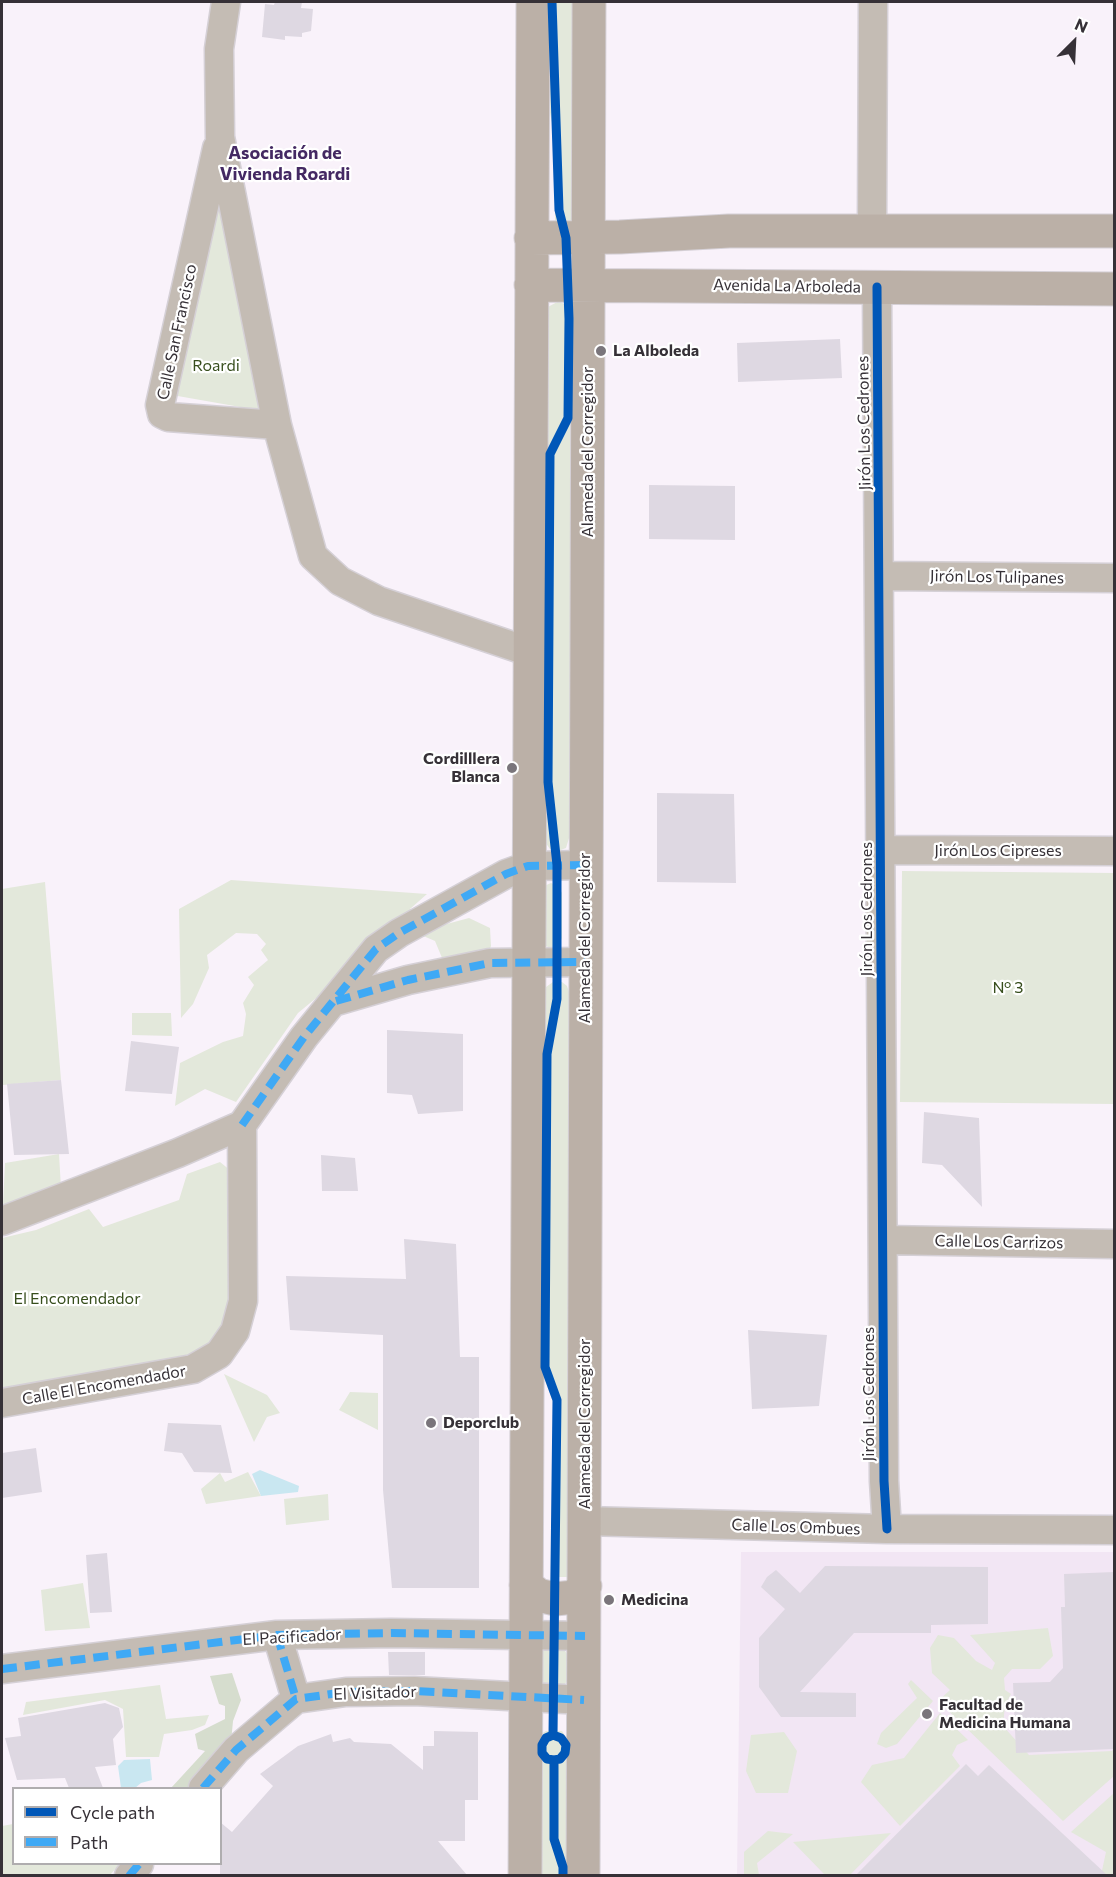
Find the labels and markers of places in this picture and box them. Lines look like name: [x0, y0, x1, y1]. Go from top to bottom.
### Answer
place label: La Alboleda: [613, 341, 699, 361]
marker: La Alboleda: [594, 344, 608, 358]
place label: Cordilllera Blanca: [423, 749, 500, 787]
marker: Cordilllera Blanca: [505, 761, 519, 775]
place label: Deporclub: [443, 1413, 519, 1433]
marker: Deporclub: [424, 1416, 438, 1430]
place label: Medicina: [621, 1590, 688, 1610]
marker: Medicina: [602, 1593, 616, 1607]
place label: Facultad de Medicina Humana: [939, 1695, 1071, 1733]
marker: Facultad de Medicina Humana: [920, 1707, 934, 1721]

